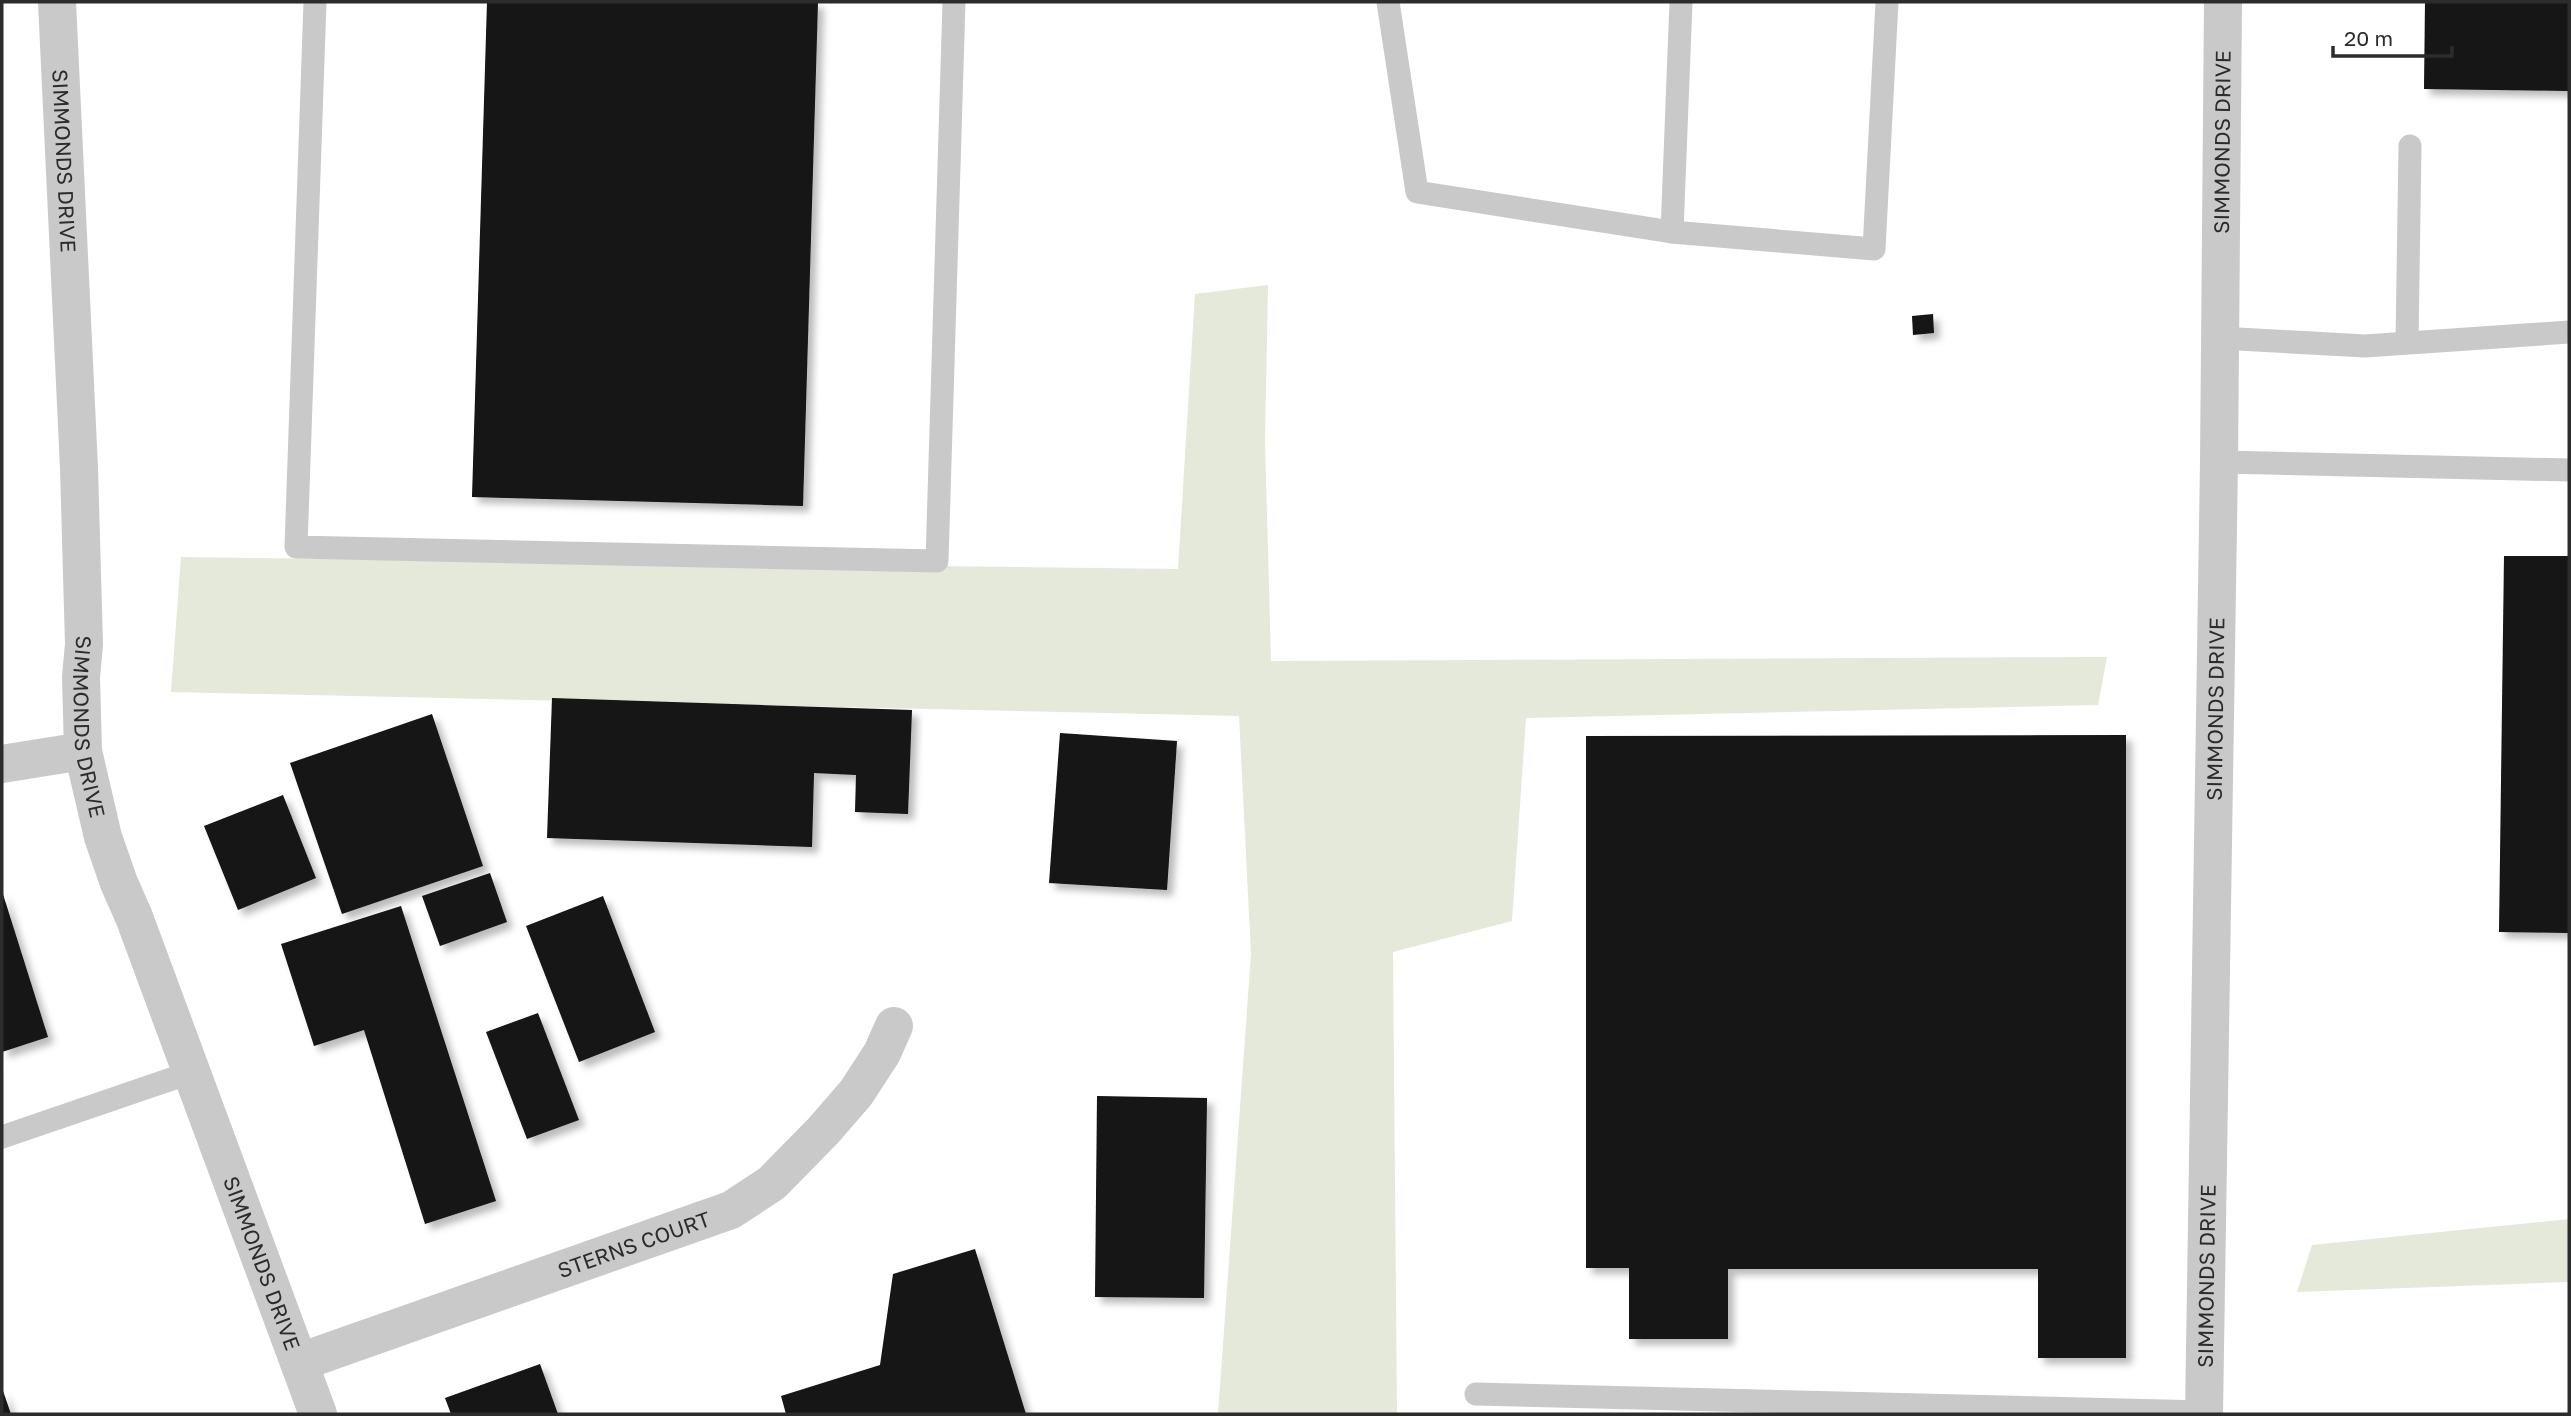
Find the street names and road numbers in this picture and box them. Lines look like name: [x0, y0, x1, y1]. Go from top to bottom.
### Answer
street label: SIMMONDS DRIVE: [2208, 50, 2236, 234]
street label: SIMMONDS DRIVE: [47, 69, 82, 253]
street label: SIMMONDS DRIVE: [2201, 617, 2230, 801]
street label: SIMMONDS DRIVE: [68, 635, 111, 820]
street label: SIMMONDS DRIVE: [218, 1173, 306, 1354]
street label: SIMMONDS DRIVE: [2192, 1184, 2221, 1368]
street label: STERNS COURT: [554, 1205, 714, 1283]

